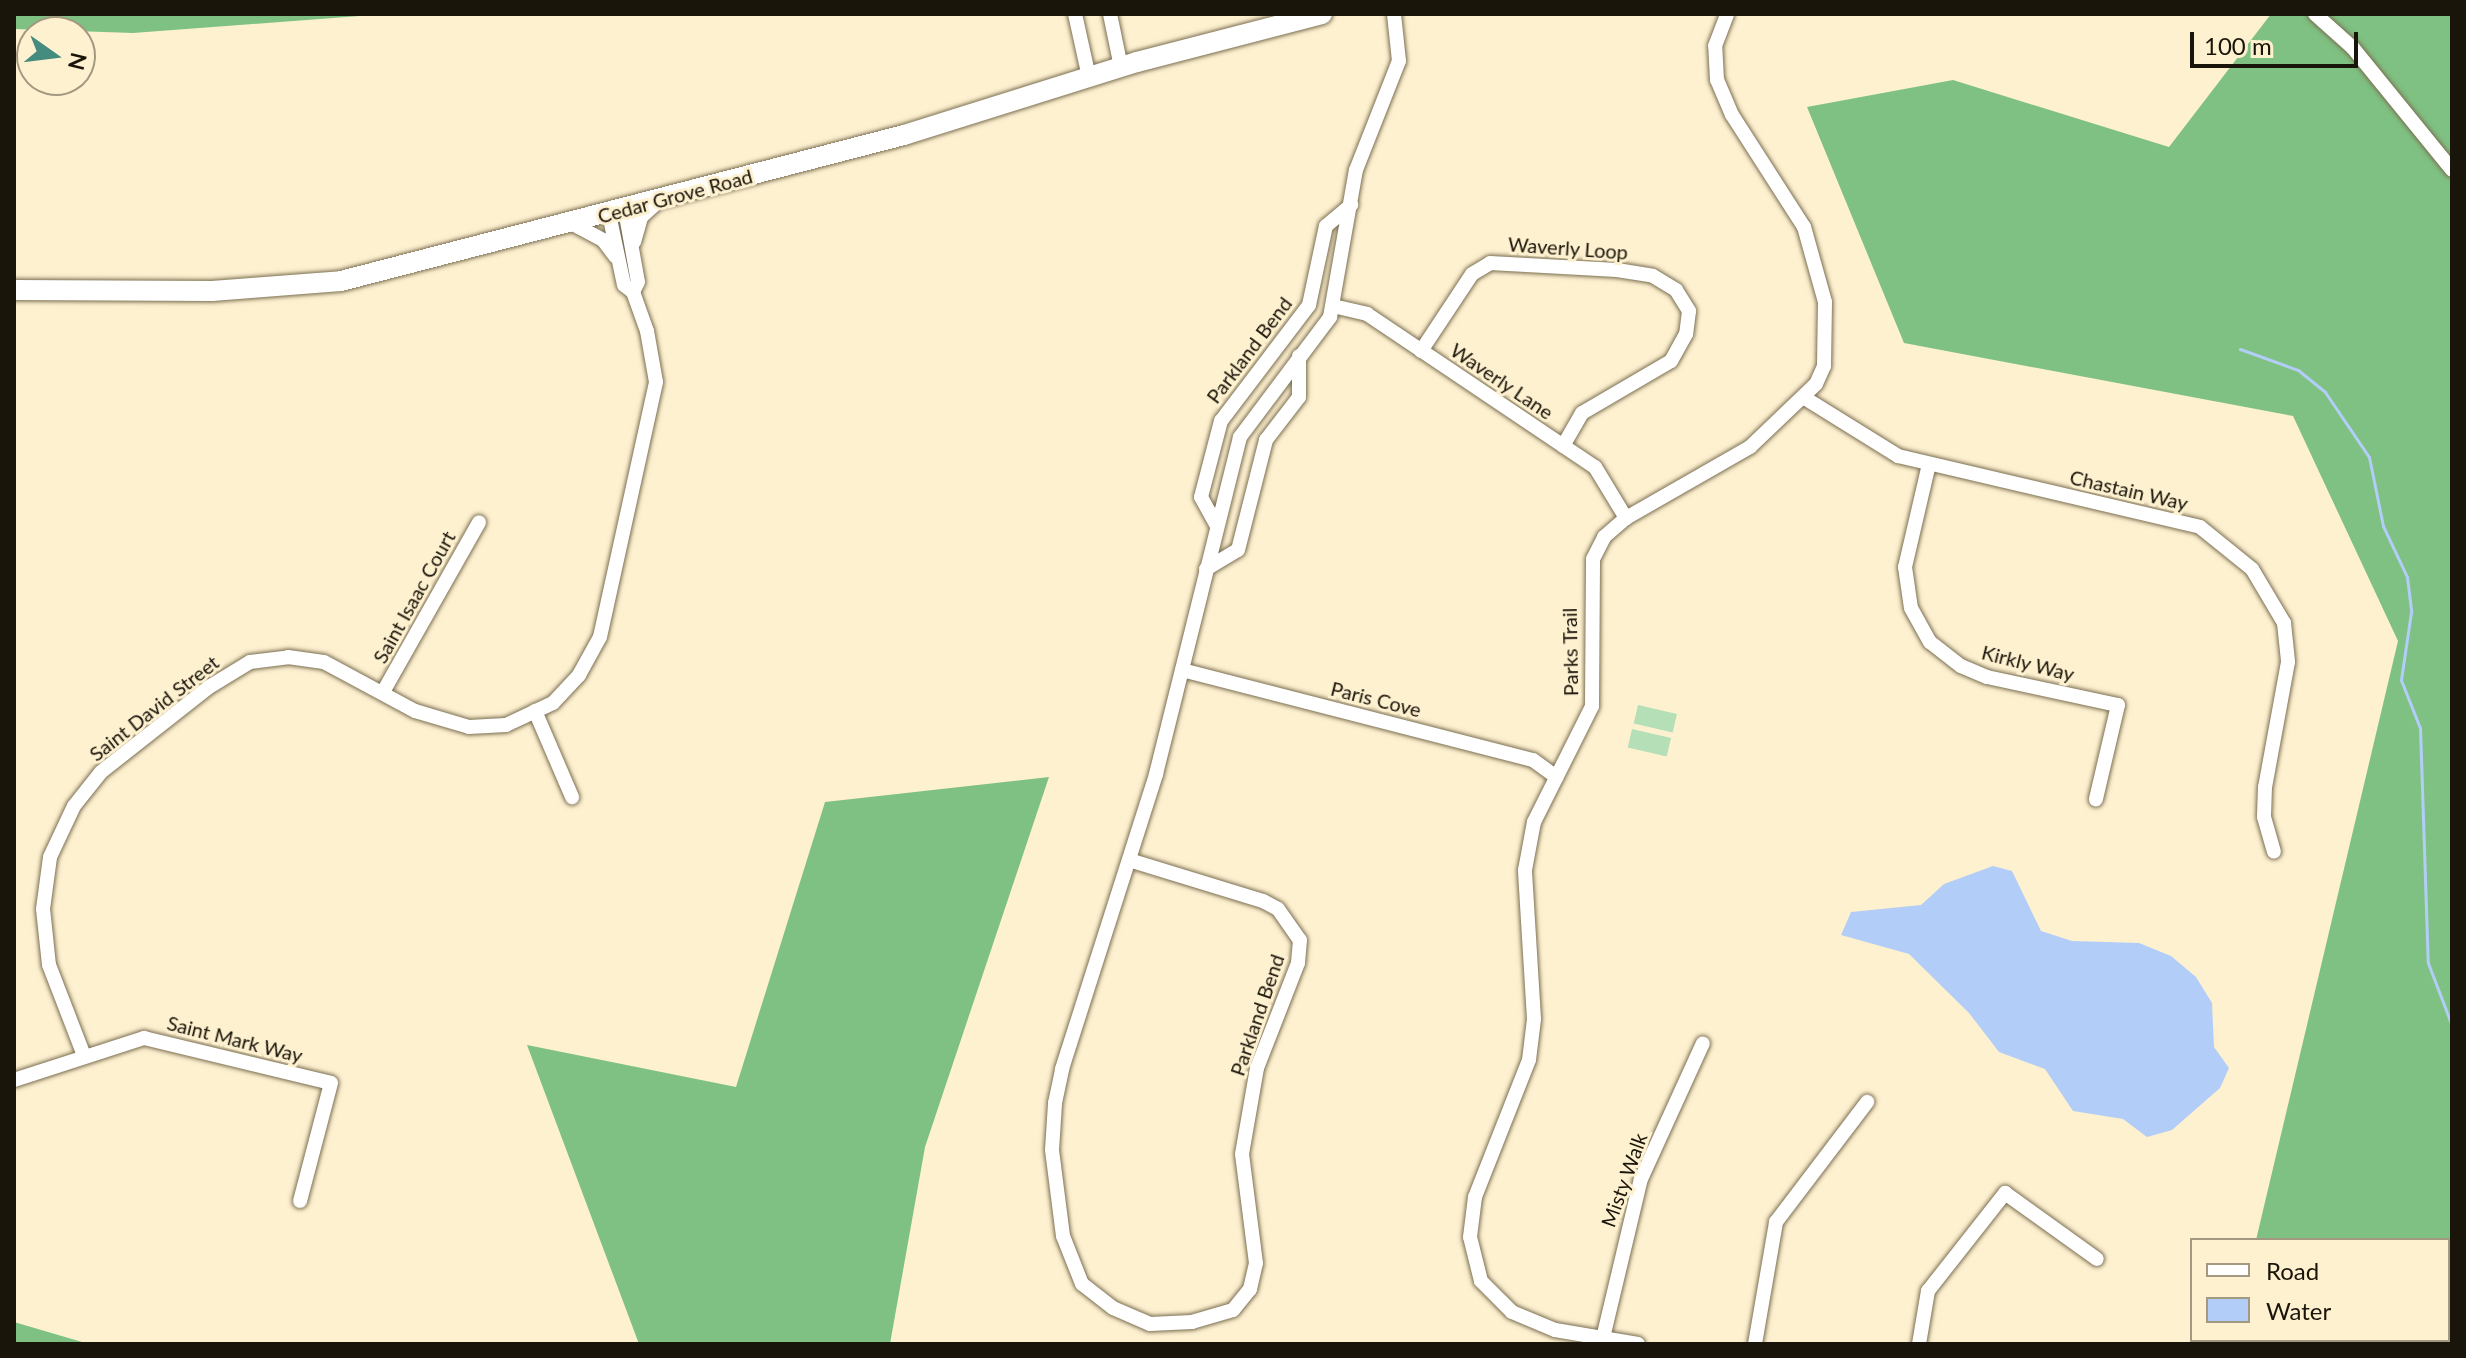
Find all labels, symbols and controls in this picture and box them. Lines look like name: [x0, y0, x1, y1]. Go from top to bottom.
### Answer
north arrow: [16, 16, 96, 96]
scale bar: [2194, 16, 2362, 66]
text: 100 m: [2204, 31, 2272, 60]
text: N: [63, 50, 93, 73]
street label: Cedar Grove Road: [595, 164, 755, 228]
street label: Waverly Loop: [1507, 232, 1629, 264]
street label: Parkland Bend: [1201, 292, 1297, 408]
street label: Waverly Lane: [1446, 338, 1558, 424]
street label: Chastain Way: [2067, 465, 2191, 515]
street label: Saint Isaac Court: [368, 527, 460, 667]
street label: Parks Trail: [1557, 607, 1583, 697]
street label: Kirkly Way: [1979, 640, 2077, 686]
street label: Saint David Street: [85, 650, 223, 766]
street label: Paris Cove: [1328, 676, 1424, 722]
street label: Parkland Bend: [1225, 951, 1289, 1079]
street label: Saint Mark Way: [165, 1011, 305, 1067]
street label: Misty Walk: [1596, 1129, 1652, 1231]
legend: [2190, 1238, 2450, 1342]
text: Road: [2266, 1256, 2319, 1285]
text: Water: [2266, 1296, 2331, 1325]

